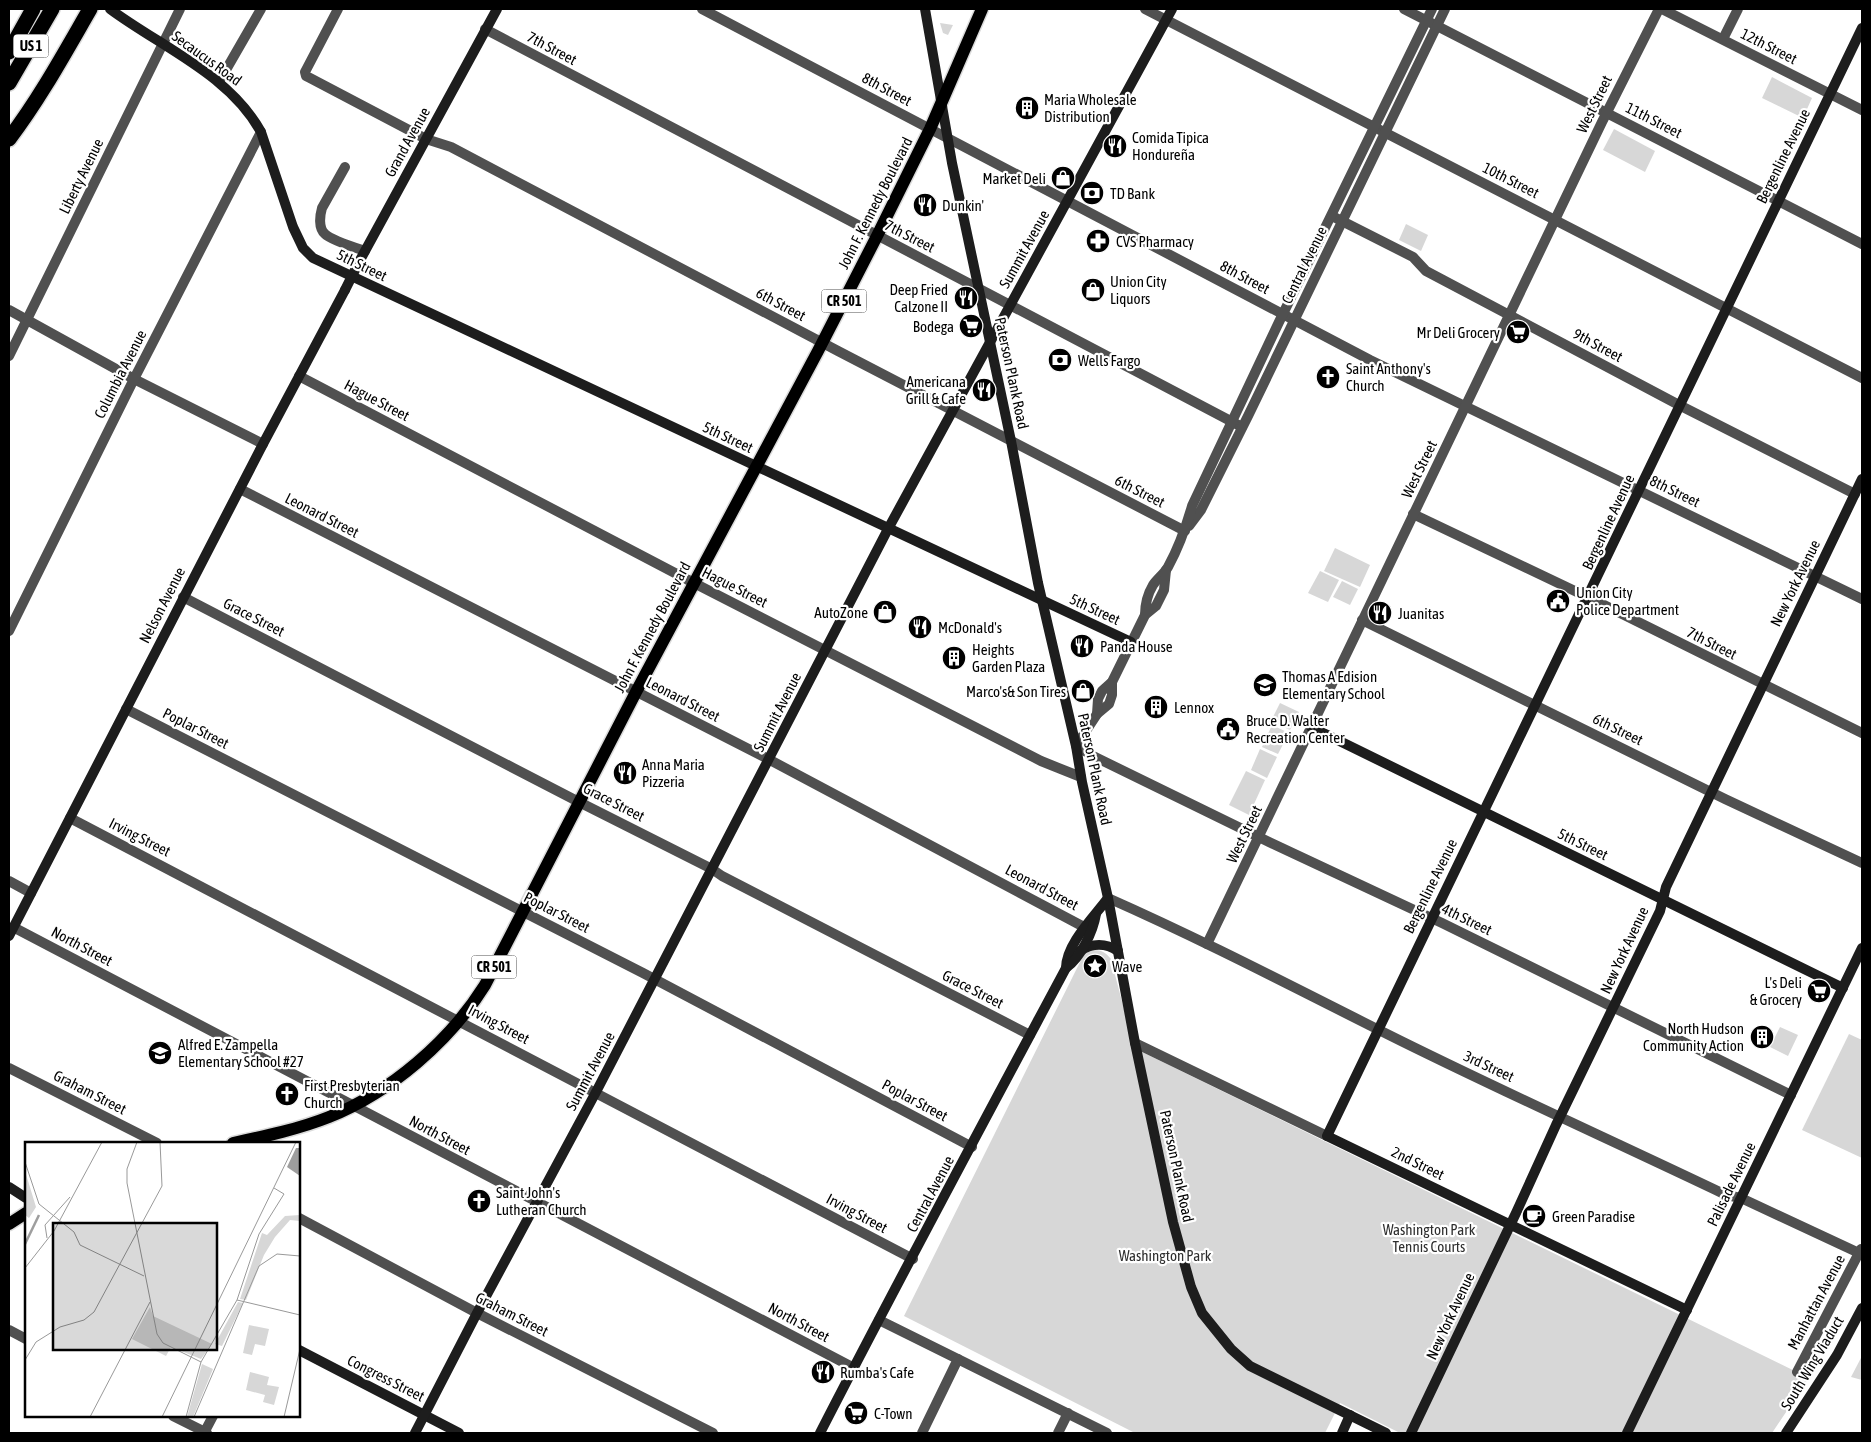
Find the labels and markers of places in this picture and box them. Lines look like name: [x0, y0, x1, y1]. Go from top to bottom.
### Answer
place label: Maria Wholesale Distribution: [1044, 91, 1137, 125]
building icon: Maria Wholesale Distribution: [1014, 95, 1040, 121]
place label: Comida Tipica Hondureña: [1132, 129, 1209, 163]
restaurant icon: Comida Tipica Hondureña: [1102, 133, 1128, 159]
shop icon: Market Deli: [1050, 165, 1076, 191]
place label: Market Deli: [982, 170, 1046, 187]
bank icon: TD Bank: [1079, 180, 1105, 206]
place label: TD Bank: [1110, 185, 1155, 202]
restaurant icon: Dunkin': [912, 192, 938, 218]
place label: Dunkin': [942, 197, 984, 214]
pharmacy icon: CVS Pharmacy: [1085, 228, 1111, 254]
place label: CVS Pharmacy: [1116, 233, 1194, 250]
place label: Union City Liquors: [1110, 273, 1167, 307]
shop icon: Union City Liquors: [1080, 277, 1106, 303]
place label: Deep Fried Calzone II: [889, 281, 948, 315]
restaurant icon: Deep Fried Calzone II: [953, 285, 979, 311]
supermarket icon: Bodega: [958, 313, 984, 339]
place label: Bodega: [913, 318, 954, 335]
supermarket icon: Mr Deli Grocery: [1505, 319, 1531, 345]
place label: Mr Deli Grocery: [1416, 324, 1500, 341]
bank icon: Wells Fargo: [1047, 347, 1073, 373]
place label: Wells Fargo: [1078, 352, 1140, 369]
place label: Saint Anthony's Church: [1346, 360, 1431, 394]
church icon: Saint Anthony's Church: [1315, 364, 1341, 390]
place label: Americana Grill & Cafe: [906, 373, 966, 407]
restaurant icon: Americana Grill & Cafe: [971, 377, 997, 403]
place label: Union City Police Department: [1576, 584, 1679, 618]
public building icon: Union City Police Department: [1545, 588, 1571, 614]
shop icon: AutoZone: [872, 599, 898, 625]
restaurant icon: Juanitas: [1367, 600, 1393, 626]
place label: AutoZone: [814, 604, 868, 621]
place label: Juanitas: [1398, 605, 1444, 622]
restaurant icon: McDonald's: [907, 614, 933, 640]
place label: McDonald's: [938, 619, 1002, 636]
restaurant icon: Panda House: [1069, 633, 1095, 659]
place label: Panda House: [1100, 638, 1173, 655]
place label: Heights Garden Plaza: [972, 641, 1045, 675]
building icon: Heights Garden Plaza: [941, 645, 967, 671]
place label: Thomas A Edision Elementary School: [1282, 668, 1385, 702]
school or university icon: Thomas A Edision Elementary School: [1252, 672, 1278, 698]
shop icon: Marco's& Son Tires: [1070, 678, 1096, 704]
place label: Marco's& Son Tires: [966, 683, 1066, 700]
building icon: Lennox: [1143, 694, 1169, 720]
place label: Lennox: [1174, 699, 1214, 716]
place label: Bruce D. Walter Recreation Center: [1246, 712, 1345, 746]
public building icon: Bruce D. Walter Recreation Center: [1215, 716, 1241, 742]
place label: Anna Maria Pizzeria: [642, 756, 705, 790]
restaurant icon: Anna Maria Pizzeria: [612, 760, 638, 786]
place icon: Wave: [1082, 953, 1108, 979]
place label: Wave: [1112, 958, 1142, 975]
place label: L's Deli & Grocery: [1750, 974, 1802, 1008]
supermarket icon: L's Deli & Grocery: [1806, 978, 1832, 1004]
place label: North Hudson Community Action: [1643, 1020, 1744, 1054]
building icon: North Hudson Community Action: [1749, 1024, 1775, 1050]
place label: Alfred E. Zampella Elementary School #27: [178, 1036, 304, 1070]
school or university icon: Alfred E. Zampella Elementary School #27: [147, 1040, 173, 1066]
place label: First Presbyterian Church: [304, 1077, 400, 1111]
church icon: First Presbyterian Church: [274, 1081, 300, 1107]
place label: Saint John's Lutheran Church: [496, 1184, 586, 1218]
church icon: Saint John's Lutheran Church: [466, 1188, 492, 1214]
cafe icon: Green Paradise: [1521, 1203, 1547, 1229]
place label: Green Paradise: [1552, 1208, 1635, 1225]
restaurant icon: Rumba's Cafe: [810, 1359, 836, 1385]
place label: Rumba's Cafe: [840, 1364, 914, 1381]
supermarket icon: C-Town: [843, 1400, 869, 1426]
place label: C-Town: [874, 1405, 913, 1422]

